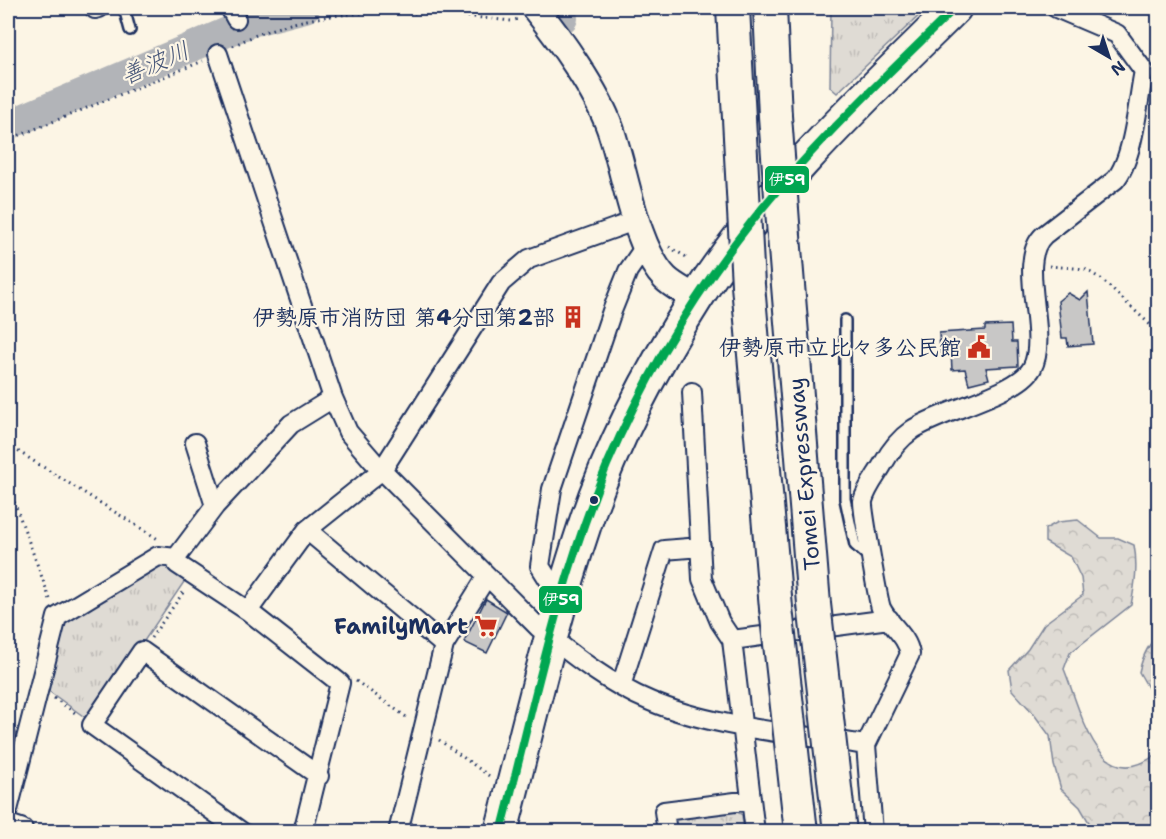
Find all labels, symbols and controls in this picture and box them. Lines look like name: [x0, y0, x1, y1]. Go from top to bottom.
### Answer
north arrow: [1079, 27, 1139, 87]
water label: 善波川: [116, 34, 194, 92]
text: N: [1107, 56, 1130, 80]
line badge: 伊59: [764, 165, 810, 194]
text: 伊59: [769, 169, 805, 190]
place label: 伊勢原市消防団 第4分団第2部: [253, 303, 555, 332]
building icon: 伊勢原市消防団 第4分団第2部: [560, 304, 586, 330]
place label: 伊勢原市立比々多公民館: [719, 333, 961, 362]
public building icon: 伊勢原市立比々多公民館: [966, 334, 992, 360]
street label: Tomei Expressway: [781, 376, 827, 572]
unlabelled marker: [588, 494, 600, 506]
line badge: 伊59: [538, 585, 583, 614]
text: 伊59: [543, 589, 579, 610]
place label: FamilyMart: [334, 612, 468, 641]
supermarket icon: FamilyMart: [473, 613, 499, 639]

